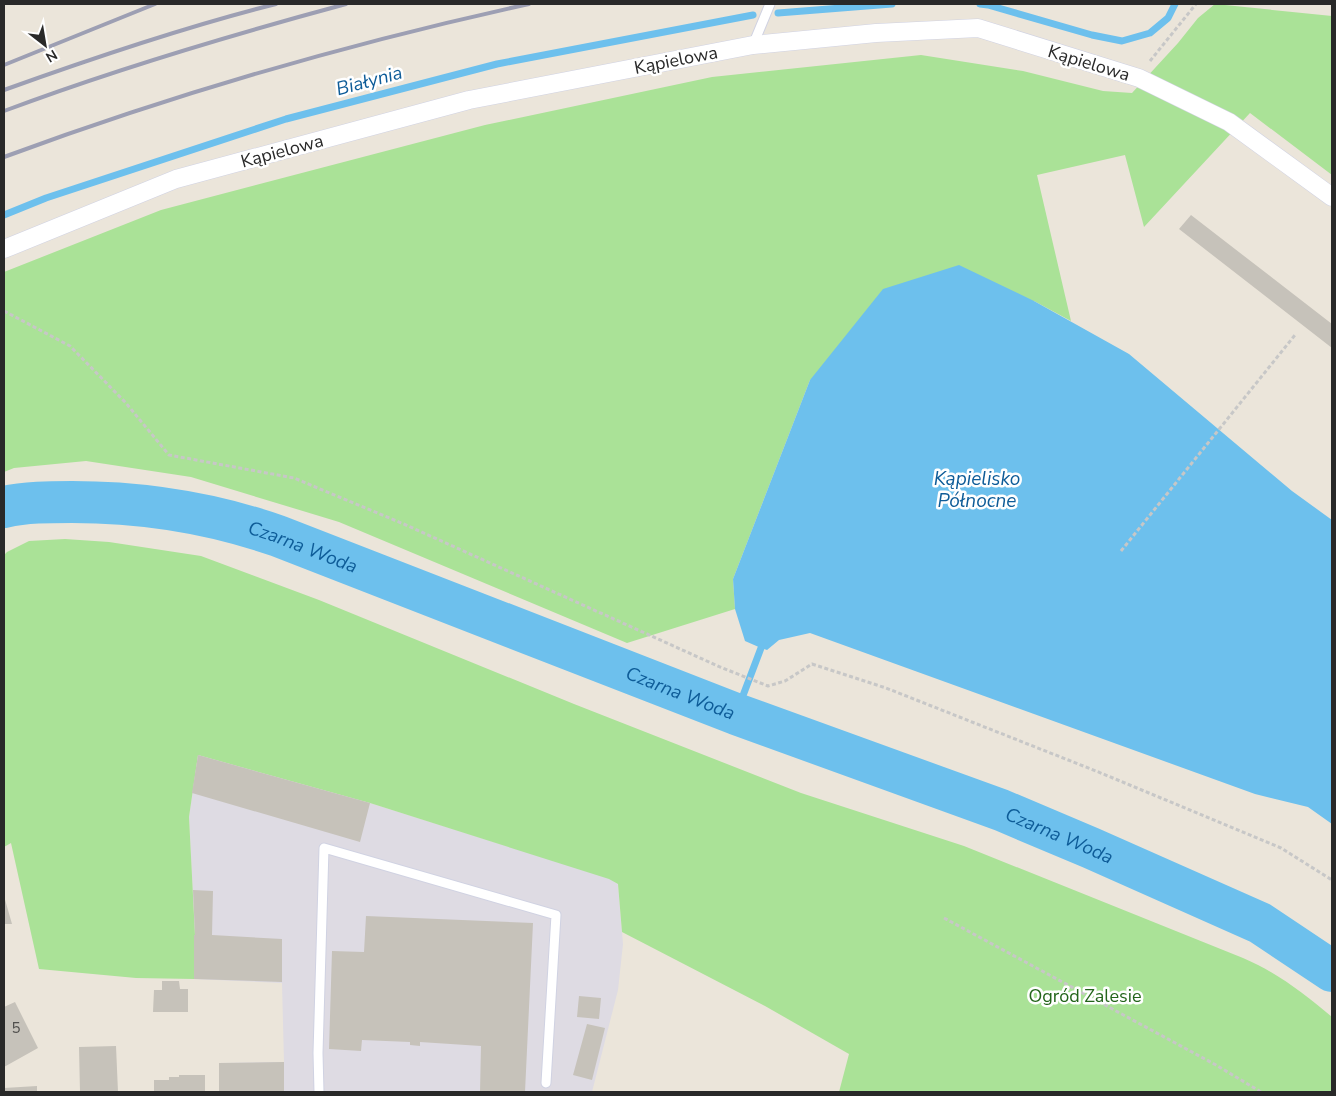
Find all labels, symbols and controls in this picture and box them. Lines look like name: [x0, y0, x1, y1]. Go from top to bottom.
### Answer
north arrow: [20, 20, 70, 70]
street label: Kąpielowa: [1045, 39, 1133, 87]
street label: Kąpielowa: [632, 40, 720, 80]
text: N: [42, 45, 61, 67]
water label: Białynia: [333, 60, 405, 102]
street label: Kąpielowa: [238, 128, 326, 174]
water label: Kąpielisko Północne: [934, 466, 1020, 514]
water label: Czarna Woda: [245, 515, 361, 580]
water label: Czarna Woda: [622, 660, 739, 726]
water label: Czarna Woda: [1001, 801, 1118, 870]
park label: Ogród Zalesie: [1029, 984, 1142, 1008]
house number: 5: [11, 1018, 21, 1038]

